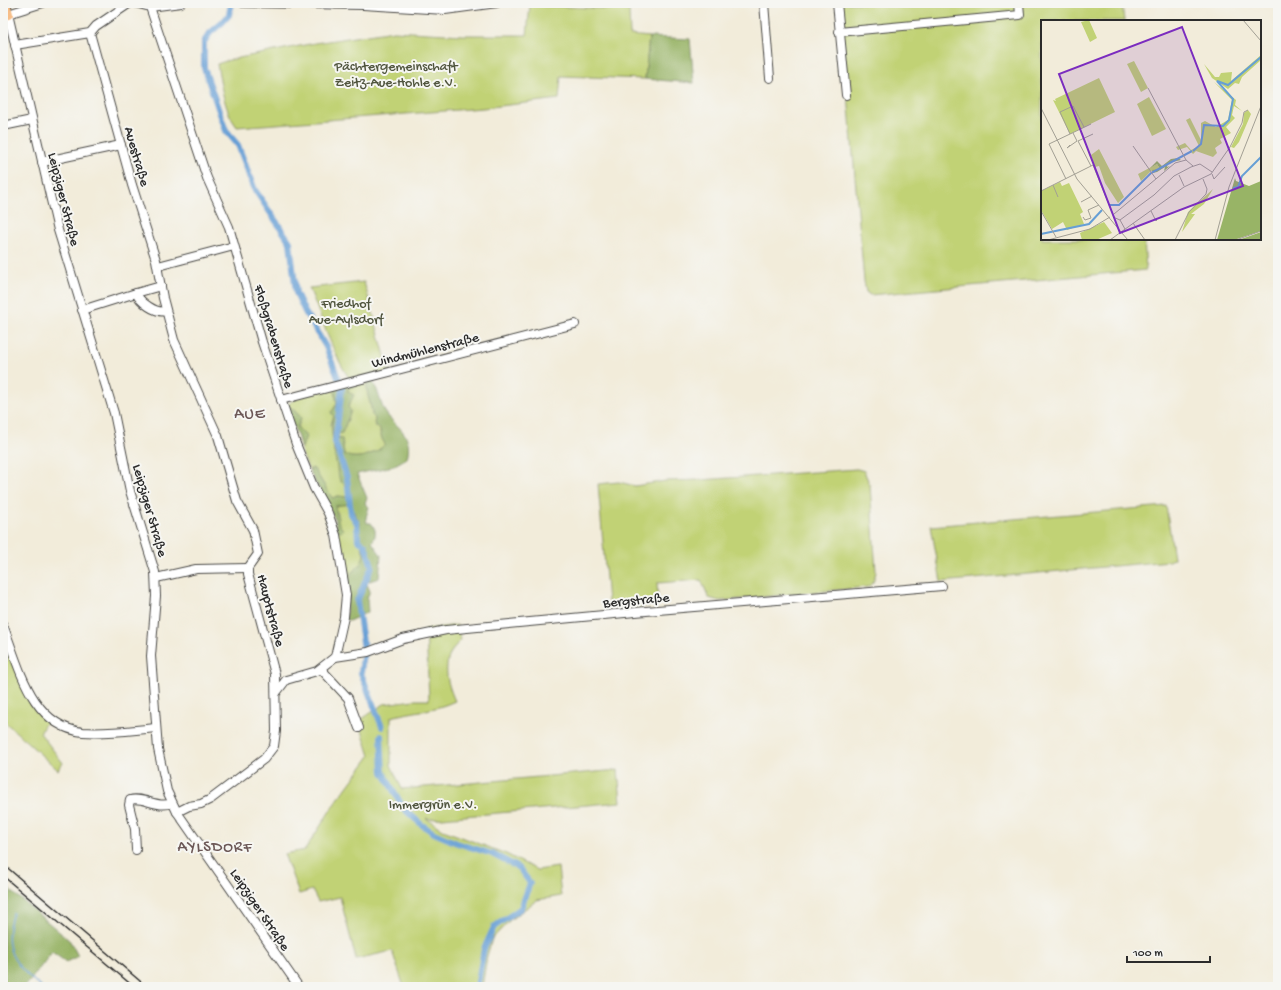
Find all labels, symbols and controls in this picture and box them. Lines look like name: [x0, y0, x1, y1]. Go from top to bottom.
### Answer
inset map: [1041, 20, 1261, 240]
park label: Pächtergemeinschaft Zeitz-Aue-Hohle e.V.: [334, 59, 459, 92]
street label: Auestraße: [119, 125, 152, 189]
street label: Leipziger Straße: [43, 151, 83, 249]
street label: Floßgrabenstraße: [248, 282, 297, 391]
park label: Friedhof Aue-Aylsdorf: [309, 296, 385, 329]
street label: Windmühlenstraße: [370, 330, 482, 373]
district label: AUE: [234, 406, 266, 425]
street label: Leipziger Straße: [127, 462, 170, 560]
street label: Hauptstraße: [252, 573, 288, 649]
street label: Bergstraße: [601, 590, 671, 613]
park label: Immergrün e.V.: [389, 797, 477, 814]
district label: AYLSDORF: [178, 839, 252, 858]
street label: Leipziger Straße: [225, 866, 293, 955]
scale bar: [1127, 938, 1210, 964]
text: 100 m: [1132, 947, 1163, 961]

